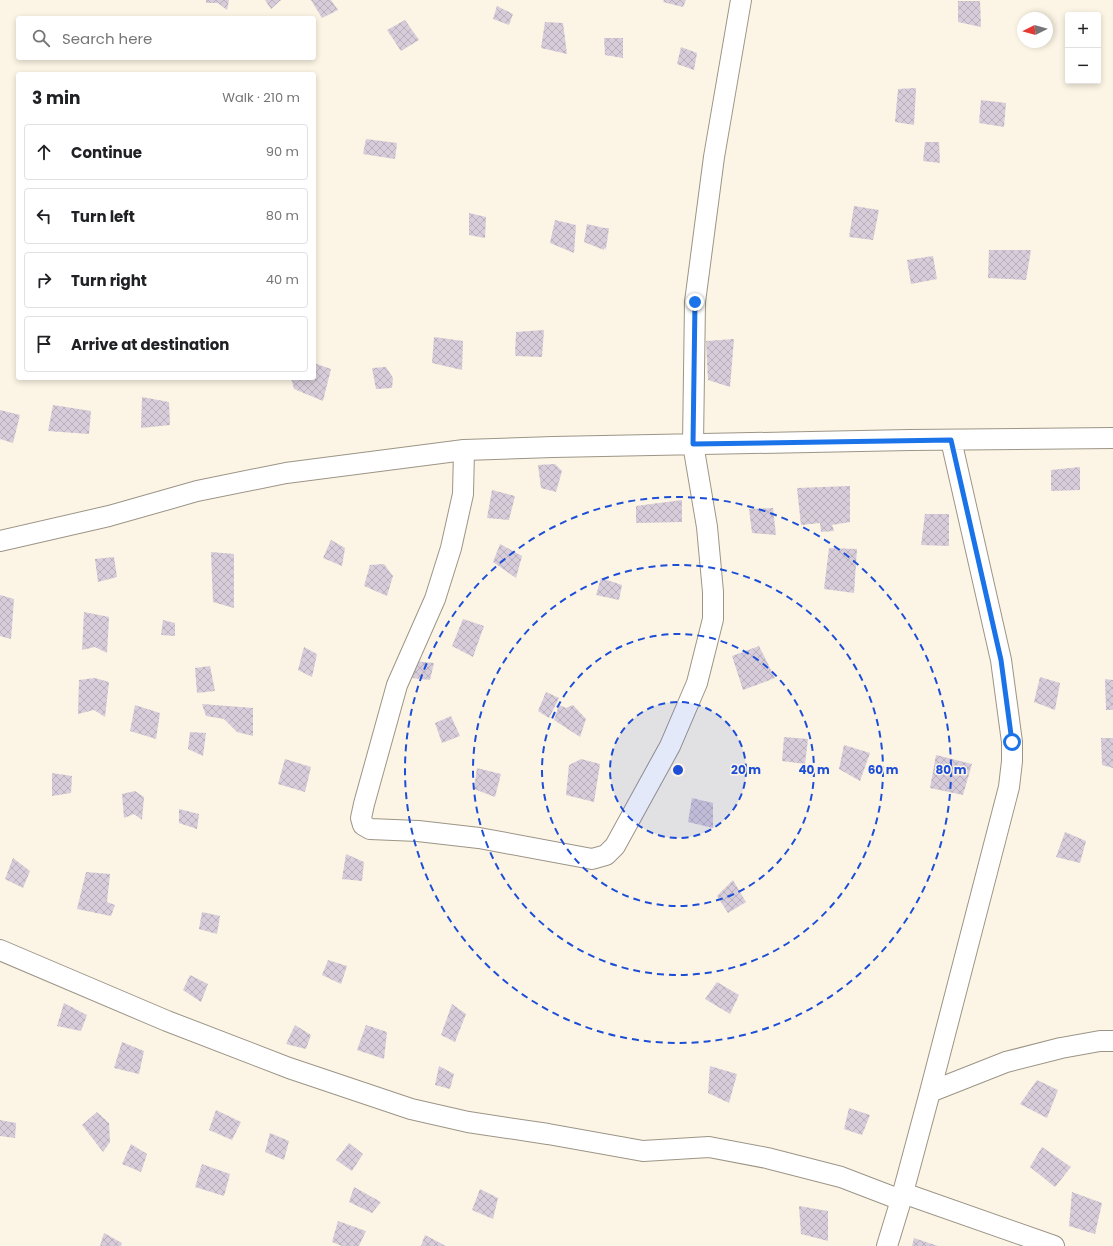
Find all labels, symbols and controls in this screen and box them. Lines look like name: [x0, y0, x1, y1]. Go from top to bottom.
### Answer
north arrow: [1017, 12, 1053, 48]
map controls: [1065, 12, 1101, 84]
button: +: [1065, 12, 1101, 48]
search box: [16, 16, 316, 60]
icon: search: [30, 27, 52, 49]
text: Search here: [62, 28, 152, 49]
button: −: [1065, 48, 1101, 84]
text: 3 min: [32, 86, 80, 110]
text: Walk · 210 m: [222, 88, 300, 107]
icon: ahead: [33, 141, 55, 163]
text: Continue: [71, 142, 142, 163]
text: 90 m: [266, 142, 299, 161]
icon: left: [33, 205, 55, 227]
text: Turn left: [71, 206, 135, 227]
text: 80 m: [266, 206, 299, 225]
icon: right: [33, 269, 55, 291]
text: Turn right: [71, 270, 147, 291]
text: 40 m: [266, 270, 299, 289]
route end: [686, 293, 704, 311]
icon: arrive: [33, 333, 55, 355]
text: Arrive at destination: [71, 334, 229, 355]
route start: [1003, 733, 1021, 751]
text: 20 m: [731, 761, 761, 778]
text: 40 m: [798, 761, 830, 778]
text: 60 m: [868, 761, 899, 778]
text: 80 m: [936, 761, 967, 778]
centre of rings: [671, 763, 685, 777]

